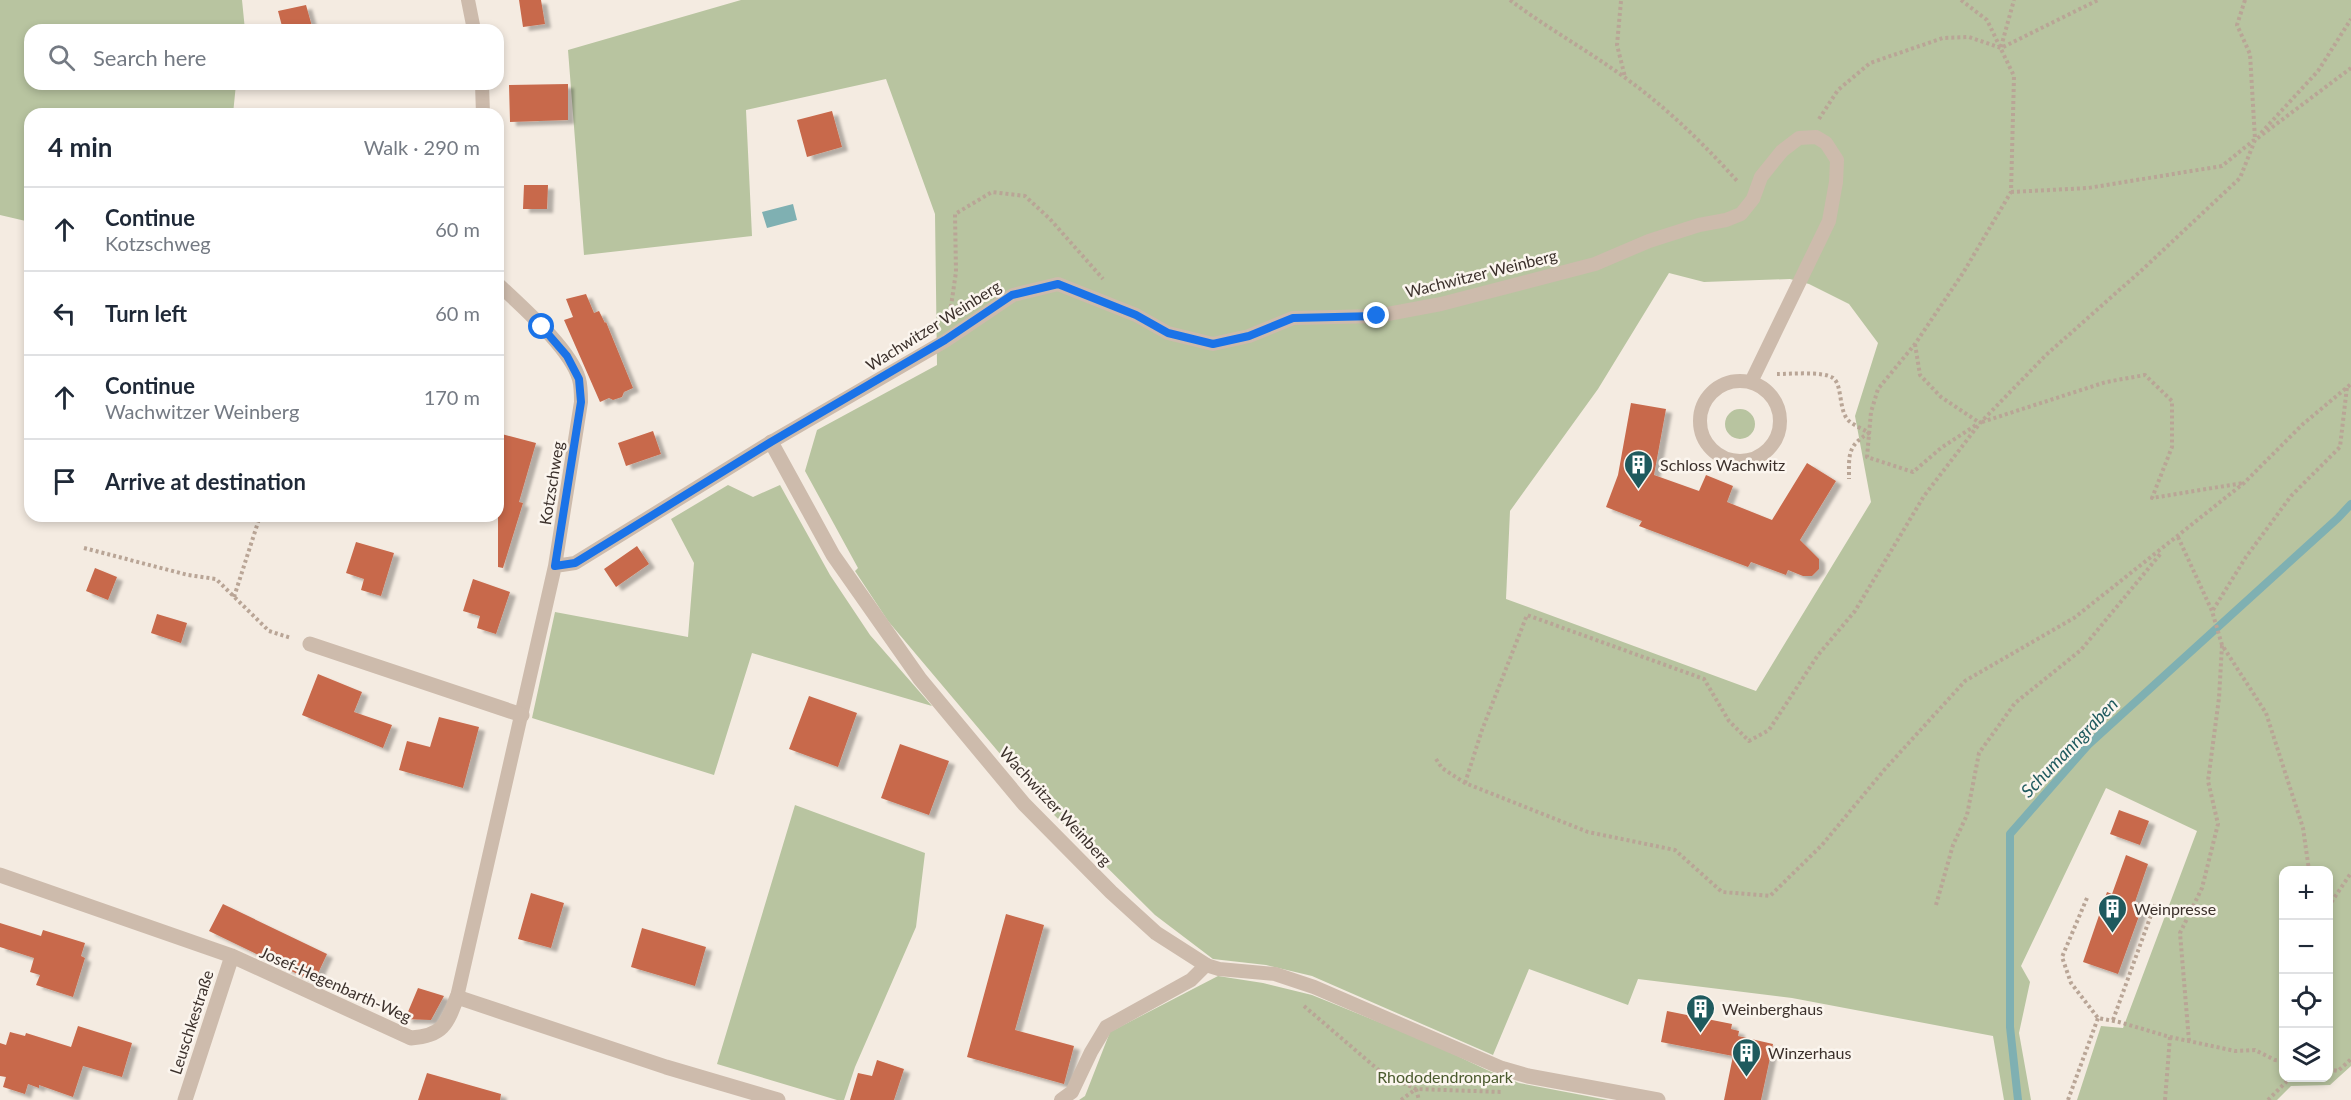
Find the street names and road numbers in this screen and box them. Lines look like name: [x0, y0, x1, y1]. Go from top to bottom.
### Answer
street label: Wachwitzer Weinberg: [1403, 245, 1559, 301]
street label: Wachwitzer Weinberg: [862, 276, 1004, 374]
street label: Kotzschweg: [535, 440, 567, 526]
street label: Wachwitzer Weinberg: [996, 743, 1116, 869]
street label: Josef-Hegenbarth-Weg: [257, 942, 415, 1026]
street label: Leuschkestraße: [165, 967, 217, 1077]

